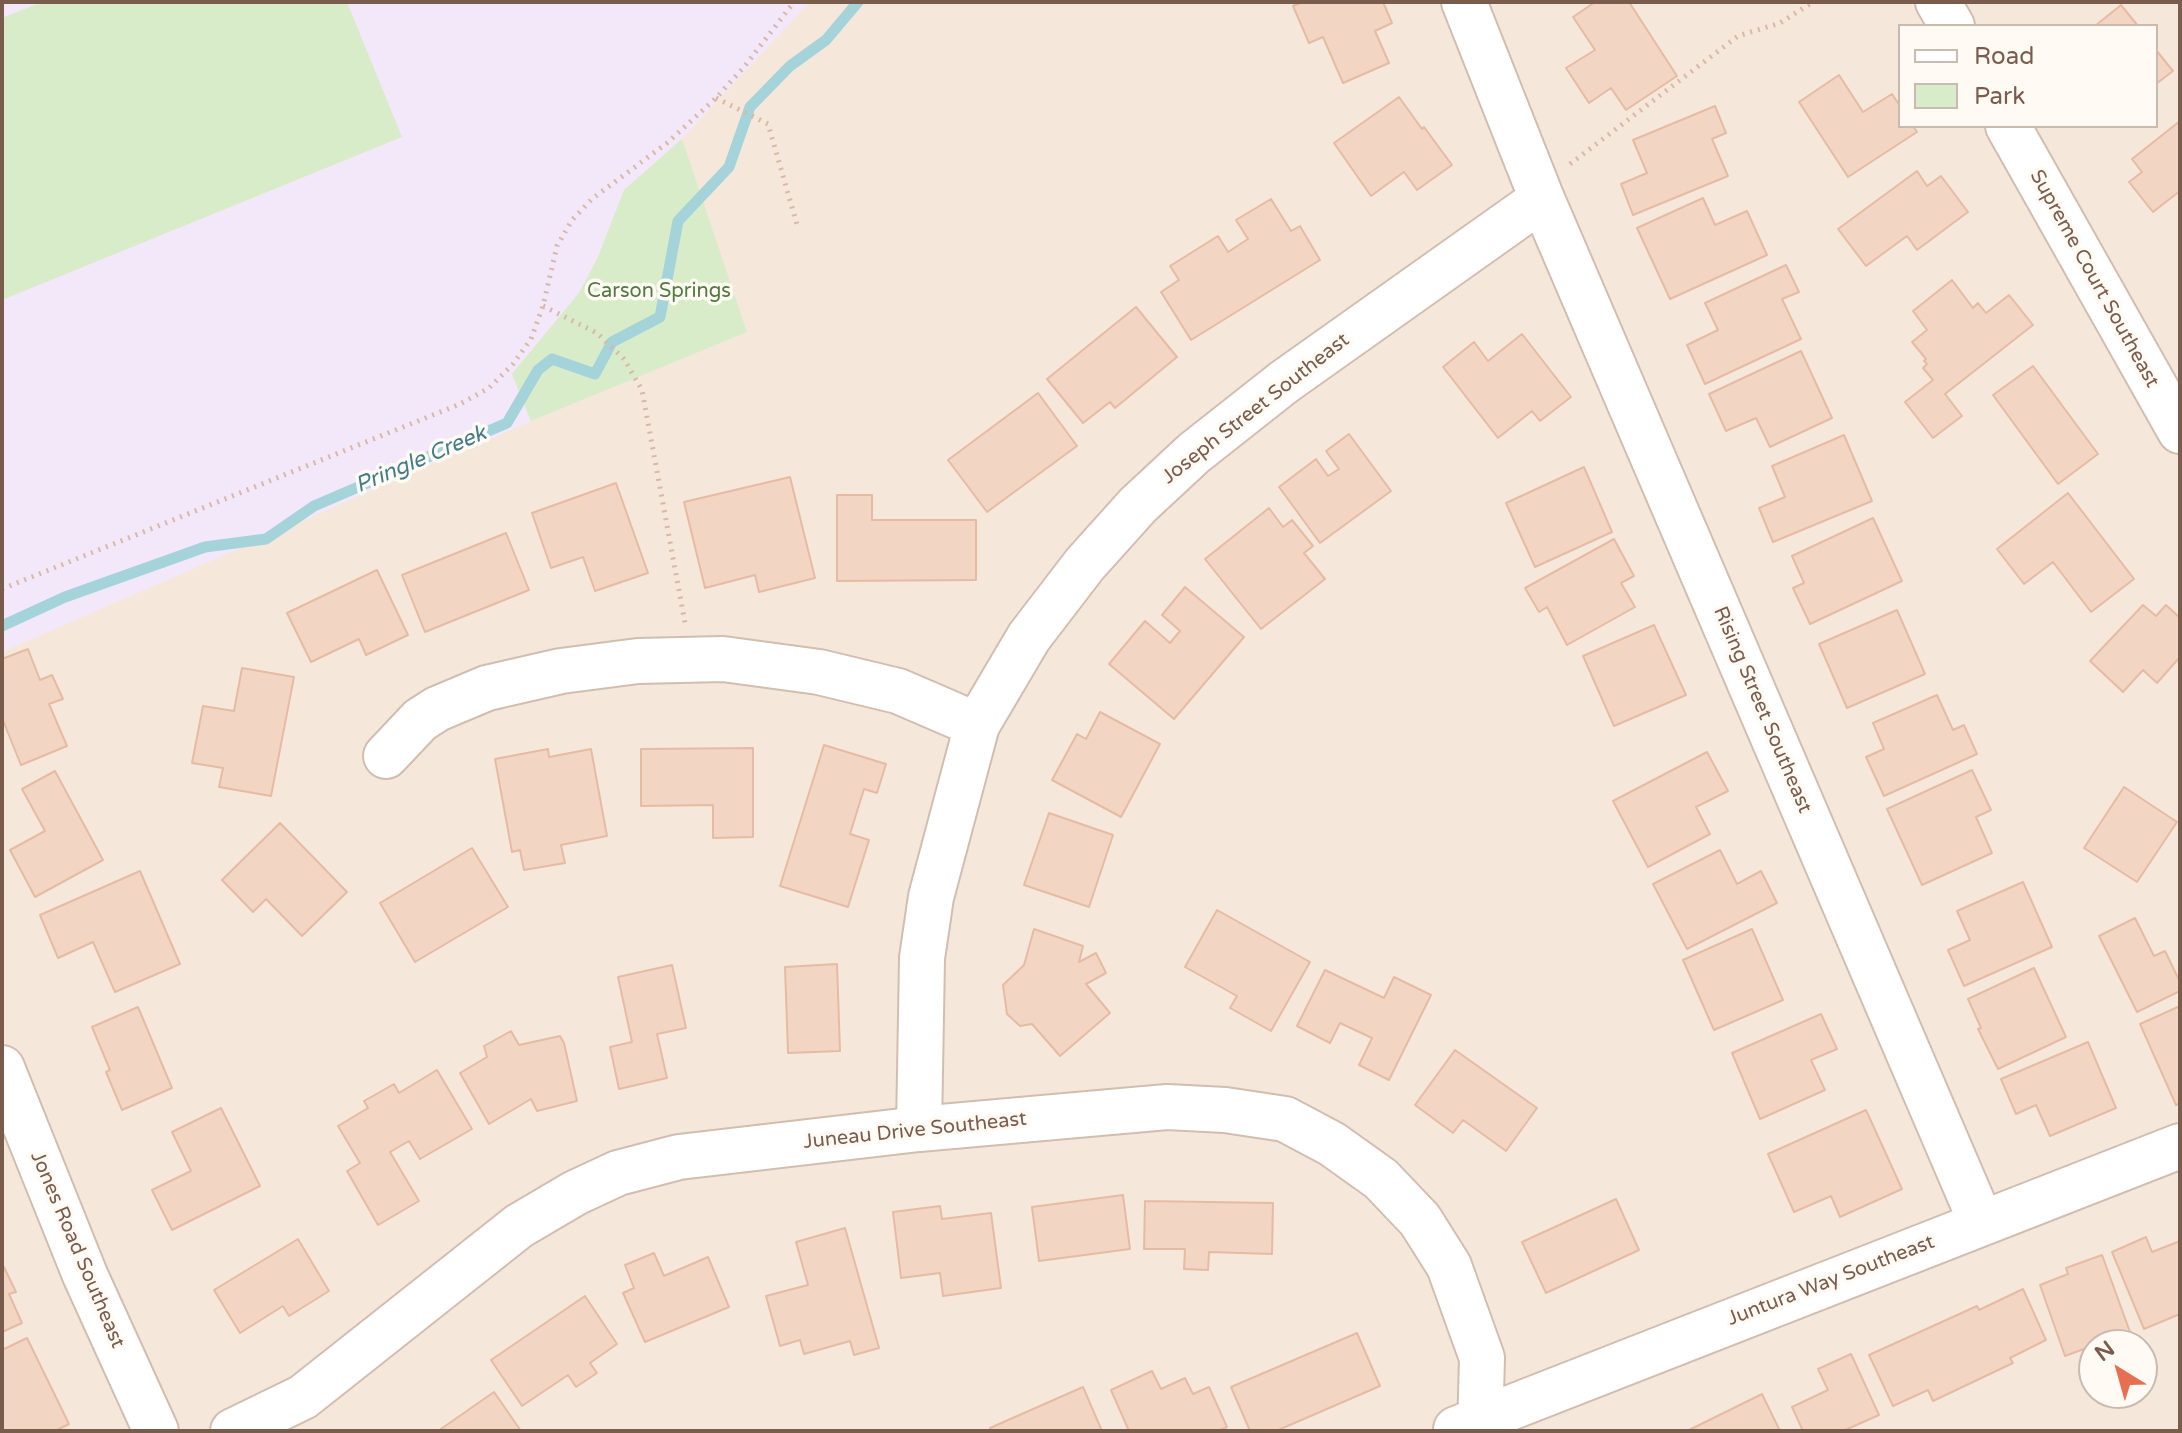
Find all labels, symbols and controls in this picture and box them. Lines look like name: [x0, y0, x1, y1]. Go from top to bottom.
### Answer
legend: [1898, 24, 2158, 128]
text: Road: [1974, 42, 2034, 71]
text: Park: [1974, 82, 2025, 111]
street label: Supreme Court Southeast: [2024, 166, 2164, 392]
park label: Carson Springs: [587, 280, 731, 304]
street label: Joseph Street Southeast: [1158, 328, 1354, 490]
water label: Pringle Creek: [352, 421, 490, 499]
street label: Rising Street Southeast: [1708, 603, 1816, 817]
street label: Juneau Drive Southeast: [802, 1107, 1028, 1155]
street label: Jones Road Southeast: [25, 1148, 129, 1352]
street label: Juntura Way Southeast: [1724, 1230, 1938, 1332]
north arrow: [2078, 1329, 2158, 1409]
text: N: [2090, 1336, 2120, 1367]

